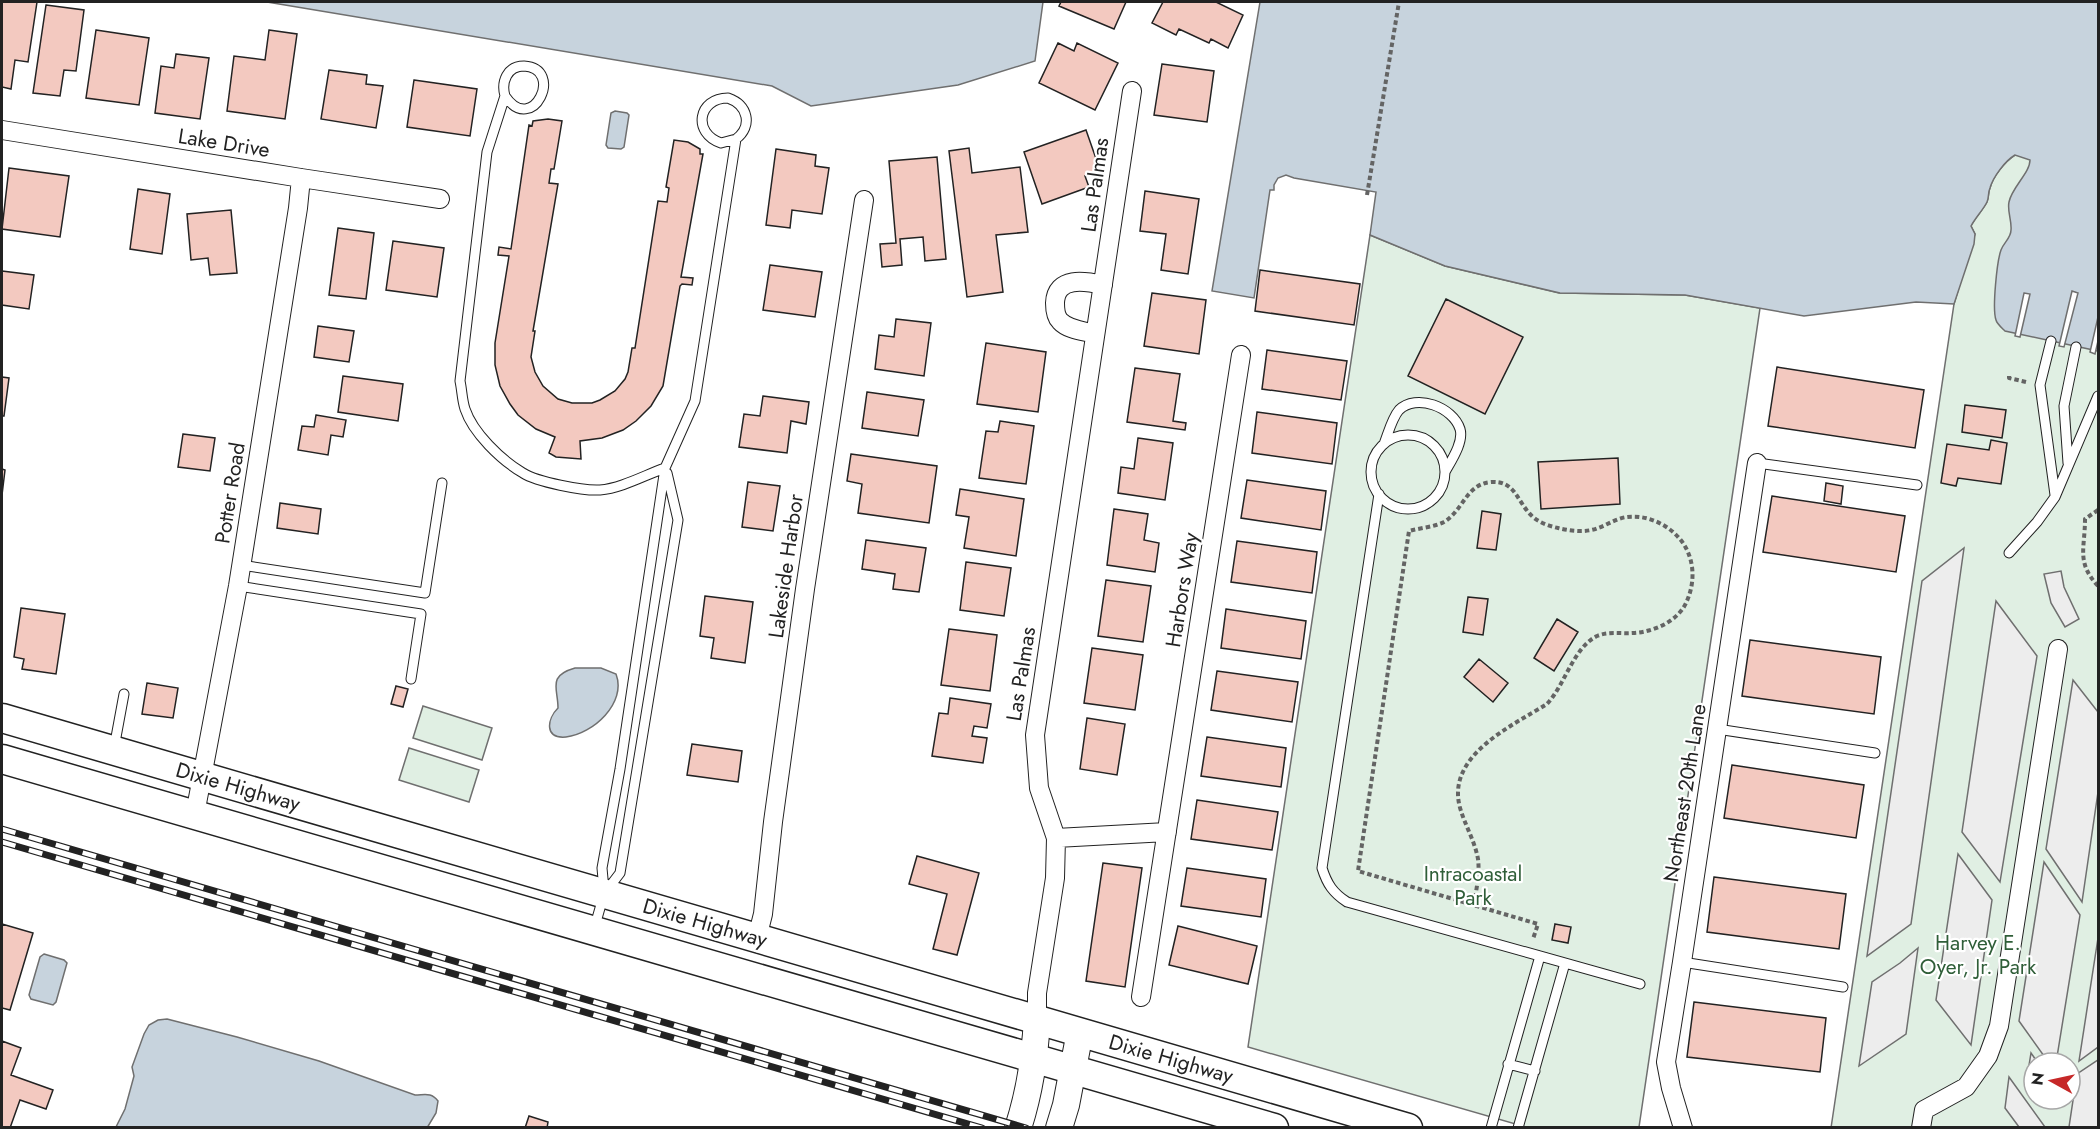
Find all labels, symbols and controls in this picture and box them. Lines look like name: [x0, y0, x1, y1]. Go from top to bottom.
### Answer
street label: Lake Drive: [176, 121, 272, 165]
street label: Las Palmas: [1074, 136, 1116, 234]
street label: Potter Road: [207, 440, 253, 546]
street label: Lakeside Harbor: [761, 491, 811, 640]
street label: Harbors Way: [1158, 530, 1206, 649]
street label: Las Palmas: [999, 625, 1043, 723]
street label: Northeast 20th Lane: [1656, 702, 1714, 884]
street label: Dixie Highway: [172, 755, 304, 819]
park label: Intracoastal Park: [1424, 859, 1522, 913]
street label: Dixie Highway: [639, 891, 771, 955]
park label: Harvey E. Oyer, Jr. Park: [1920, 928, 2037, 982]
street label: Dixie Highway: [1105, 1027, 1237, 1091]
north arrow: [2022, 1051, 2082, 1111]
text: N: [2025, 1071, 2050, 1087]

